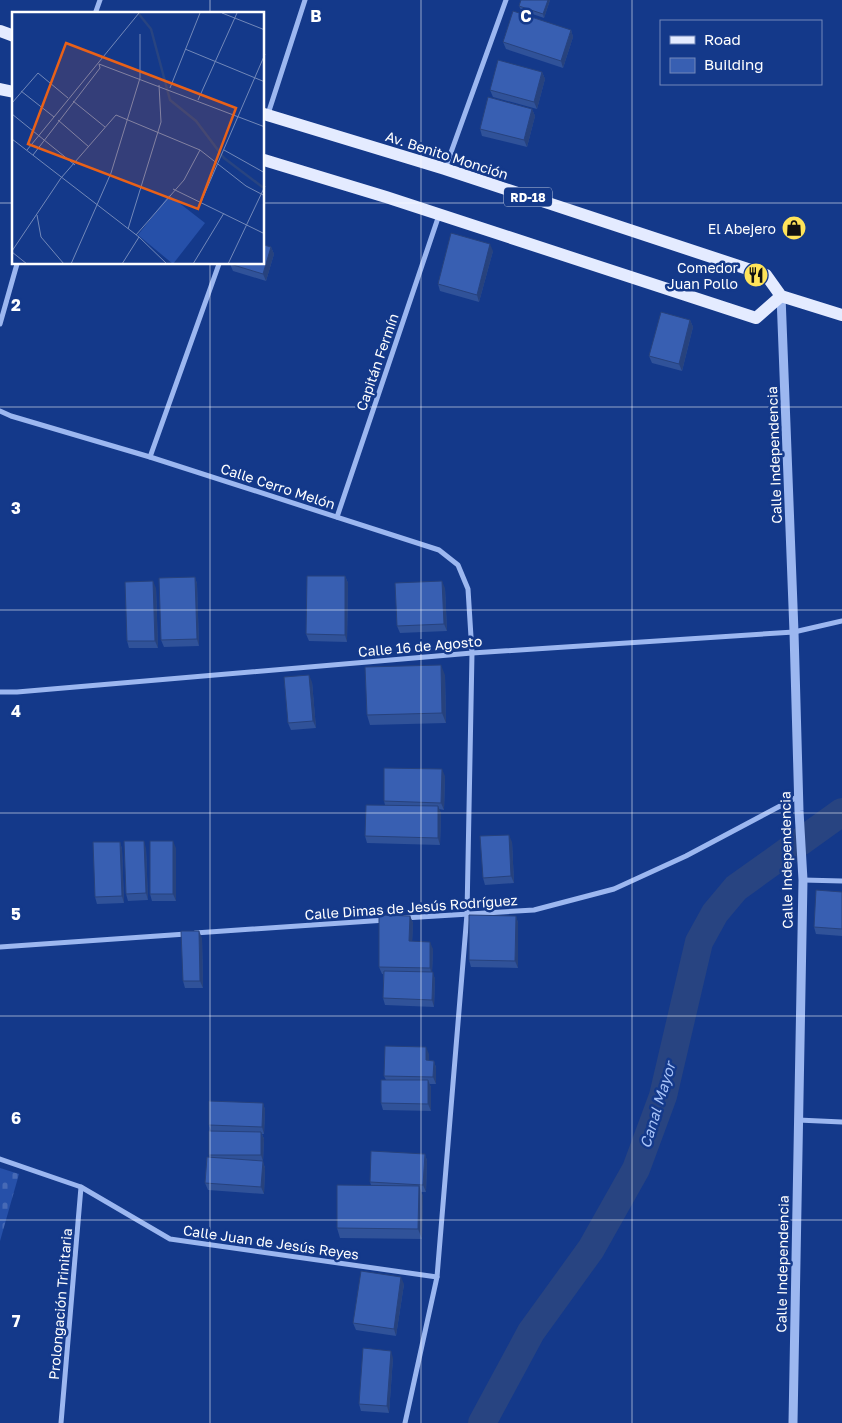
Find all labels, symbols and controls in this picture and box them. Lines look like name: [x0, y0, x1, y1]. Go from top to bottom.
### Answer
text: B: [310, 6, 322, 26]
text: C: [520, 6, 532, 26]
inset map: [12, 12, 265, 265]
legend: [660, 20, 822, 85]
text: Road: [704, 30, 741, 48]
text: Building: [704, 55, 764, 73]
street label: Av. Benito Monción: [383, 127, 511, 183]
road number: RD-18: [504, 188, 552, 206]
shop icon: El Abejero: [781, 215, 807, 241]
place label: El Abejero: [708, 220, 776, 237]
place label: Comedor Juan Pollo: [667, 259, 739, 292]
restaurant icon: Comedor Juan Pollo: [743, 262, 769, 288]
text: 2: [11, 295, 21, 315]
street label: Capitán Fermín: [352, 311, 402, 413]
street label: Calle Independencia: [763, 386, 785, 524]
street label: Calle Cerro Melón: [218, 459, 338, 513]
text: 3: [11, 498, 21, 518]
street label: Calle 16 de Agosto: [357, 632, 483, 660]
text: 4: [11, 701, 21, 721]
street label: Calle Independencia: [776, 791, 796, 929]
street label: Calle Dimas de Jesús Rodríguez: [304, 891, 518, 923]
text: 5: [11, 904, 21, 924]
water label: Canal Mayor: [635, 1058, 680, 1150]
text: 6: [11, 1108, 21, 1128]
street label: Calle Independencia: [772, 1195, 792, 1333]
street label: Calle Juan de Jesús Reyes: [182, 1221, 360, 1263]
street label: Prolongación Trinitaria: [45, 1227, 75, 1381]
text: 7: [12, 1311, 21, 1331]

